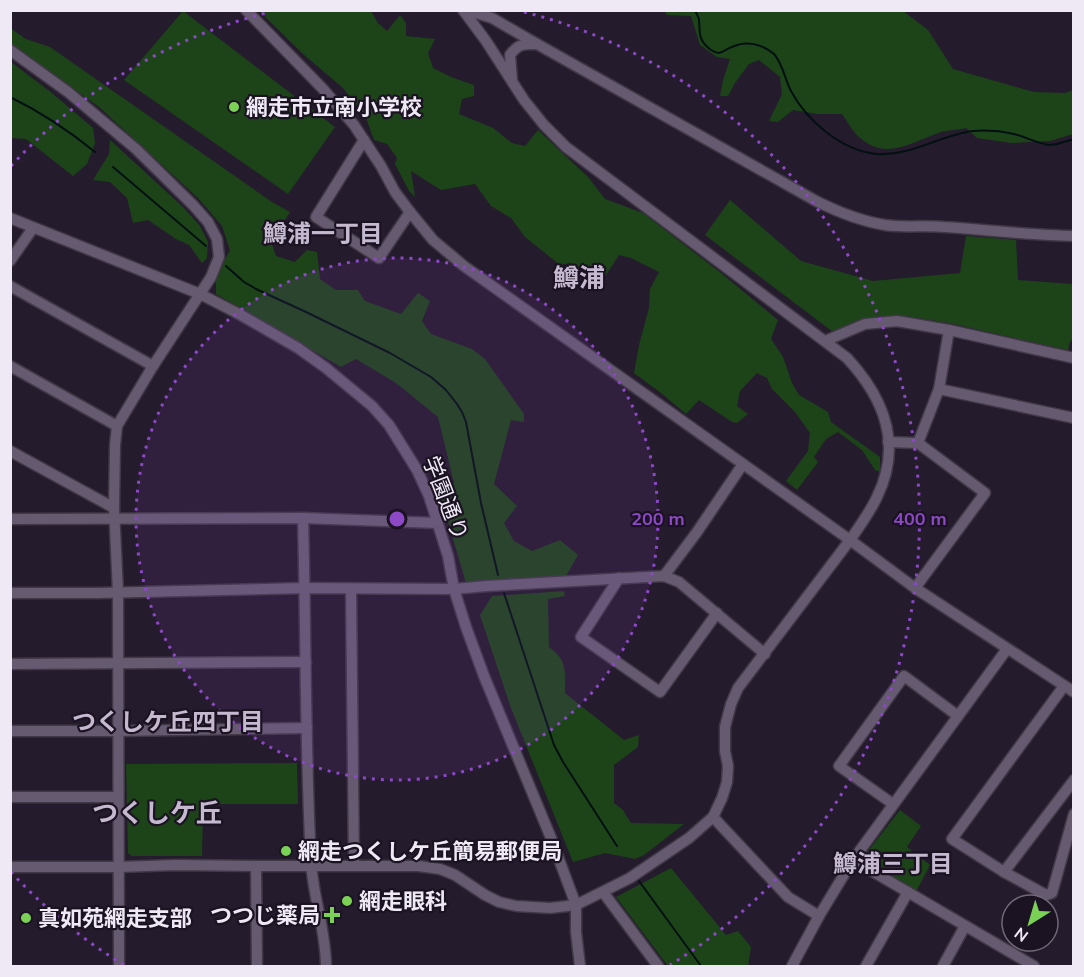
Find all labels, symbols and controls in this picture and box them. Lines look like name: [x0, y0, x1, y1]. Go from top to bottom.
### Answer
place label: 網走市立南小学校: [246, 93, 422, 121]
marker: 網走市立南小学校: [227, 100, 241, 114]
district label: 鱒浦一丁目: [263, 218, 383, 248]
district label: 鱒浦: [553, 261, 605, 294]
street label: 学園通り: [417, 452, 475, 544]
text: 200 m: [631, 507, 685, 530]
text: 400 m: [893, 507, 947, 530]
centre of rings: [387, 509, 407, 529]
district label: つくしケ丘四丁目: [72, 706, 264, 736]
district label: つくしケ丘: [92, 796, 222, 829]
place label: 網走つくしケ丘簡易郵便局: [298, 837, 562, 865]
marker: 網走つくしケ丘簡易郵便局: [279, 844, 293, 858]
district label: 鱒浦三丁目: [833, 848, 953, 878]
place label: 網走眼科: [359, 887, 447, 915]
north arrow: [1000, 893, 1060, 953]
marker: 網走眼科: [340, 894, 354, 908]
place label: つつじ薬局: [210, 901, 320, 929]
place label: 真如苑網走支部: [38, 904, 192, 932]
marker: つつじ薬局: [325, 908, 339, 922]
marker: 真如苑網走支部: [19, 911, 33, 925]
text: N: [1010, 923, 1032, 947]

